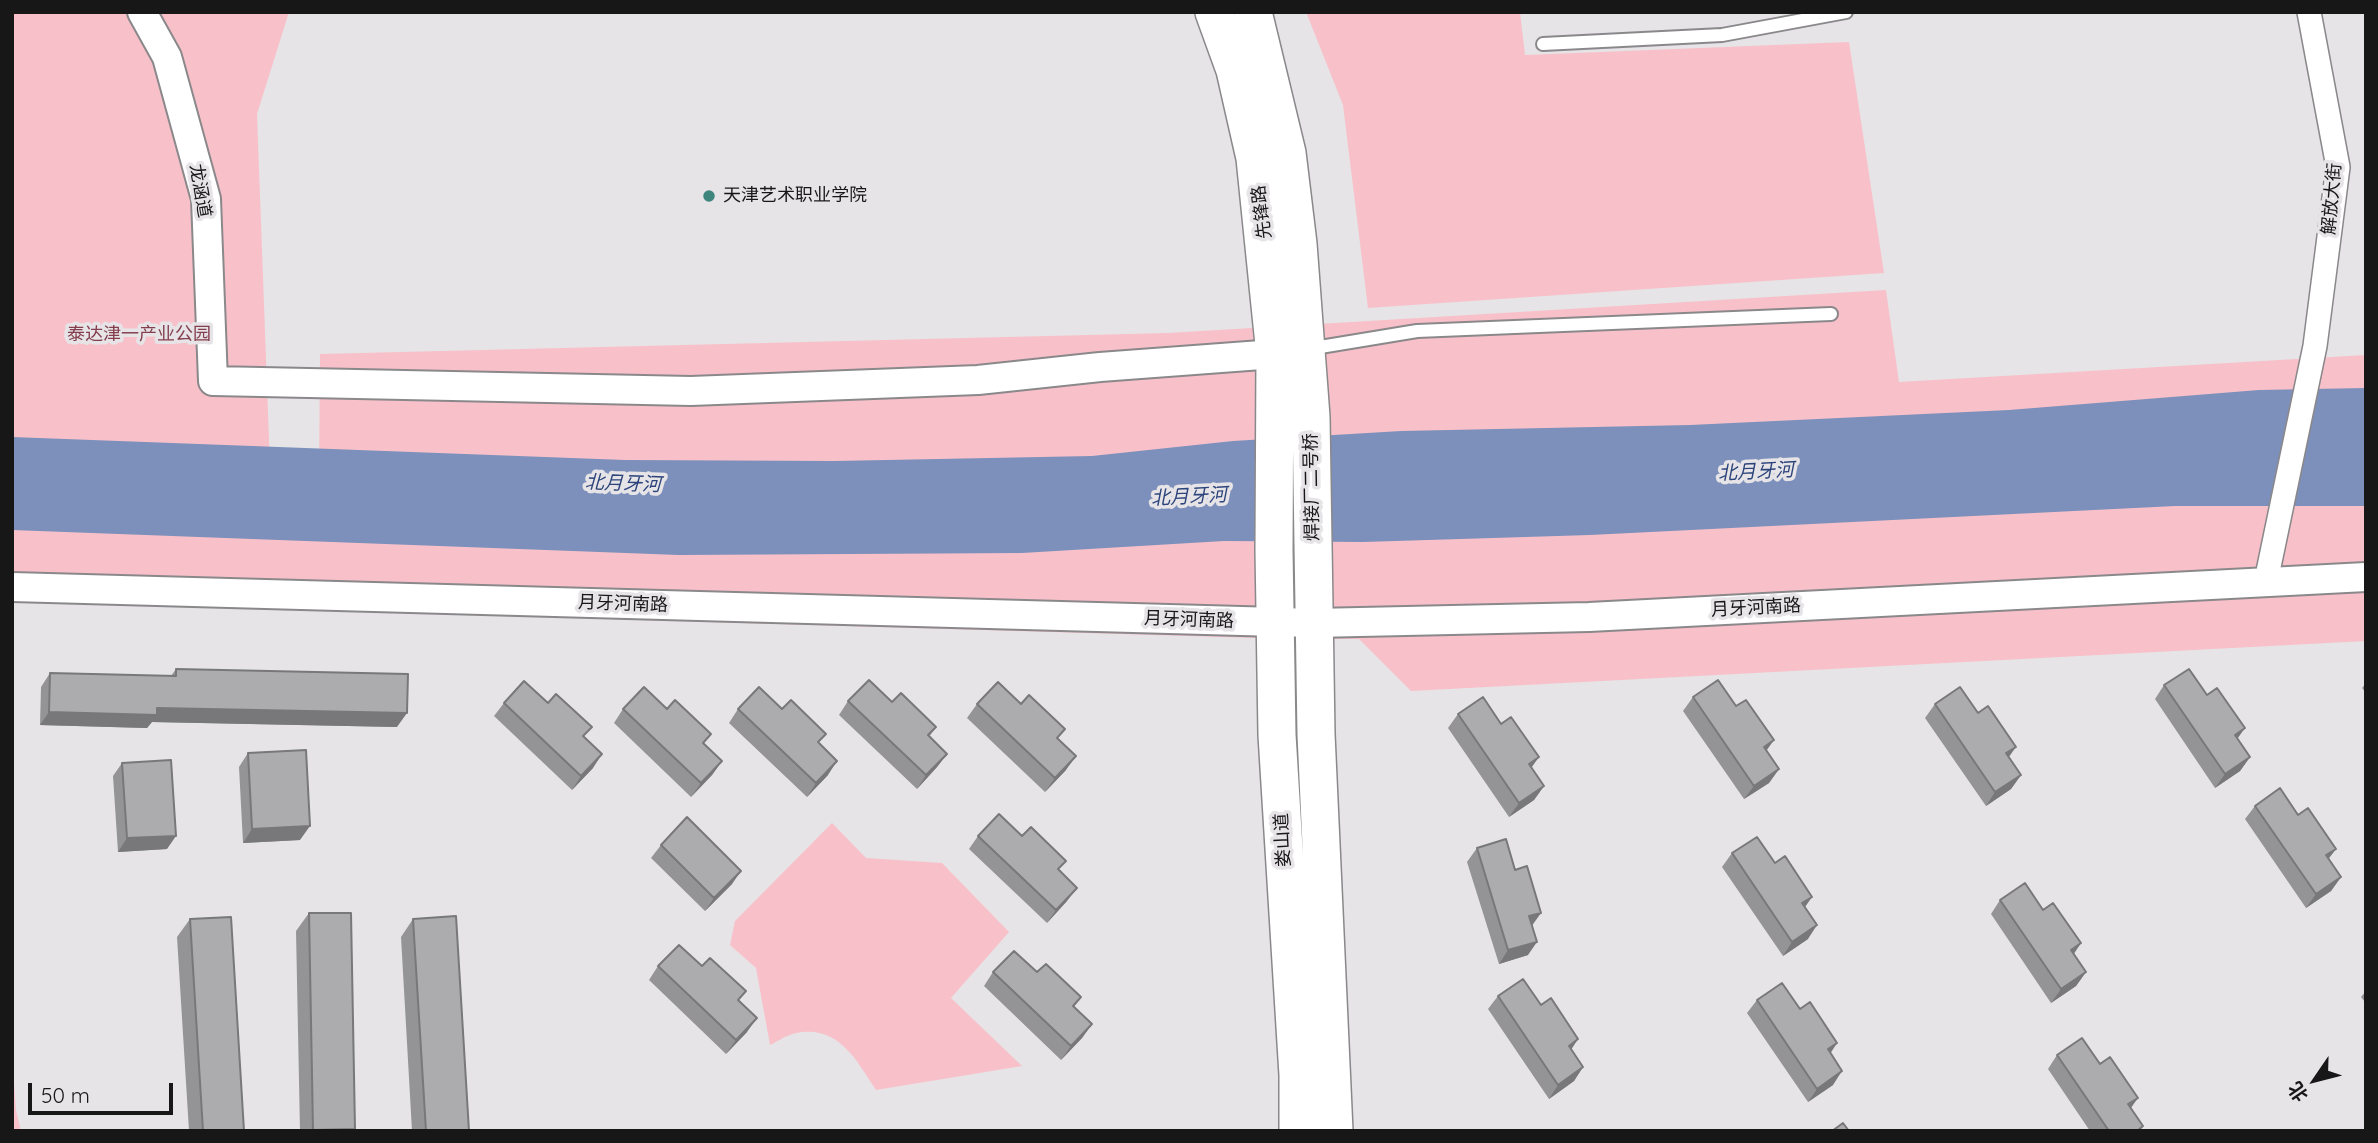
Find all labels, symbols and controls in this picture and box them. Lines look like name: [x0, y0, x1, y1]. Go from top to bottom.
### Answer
street label: 解放大街: [2318, 162, 2346, 236]
street label: 龙涵道: [185, 163, 215, 219]
street label: 先锋路: [1248, 184, 1276, 240]
place label: 天津艺术职业学院: [723, 185, 867, 207]
marker: 天津艺术职业学院: [701, 188, 717, 204]
park label: 泰达津一产业公园: [67, 324, 211, 346]
street label: 焊接厂二号桥: [1300, 433, 1324, 541]
water label: 北月牙河: [1717, 459, 1795, 485]
water label: 北月牙河: [585, 471, 661, 497]
water label: 北月牙河: [1150, 484, 1228, 510]
street label: 月牙河南路: [578, 592, 668, 616]
street label: 月牙河南路: [1710, 595, 1802, 621]
street label: 月牙河南路: [1144, 608, 1234, 632]
street label: 娄山道: [1271, 812, 1295, 868]
north arrow: [2280, 1045, 2350, 1115]
scale bar: [32, 1070, 177, 1114]
text: 北: [2283, 1077, 2313, 1107]
text: 50 m: [41, 1082, 90, 1108]

